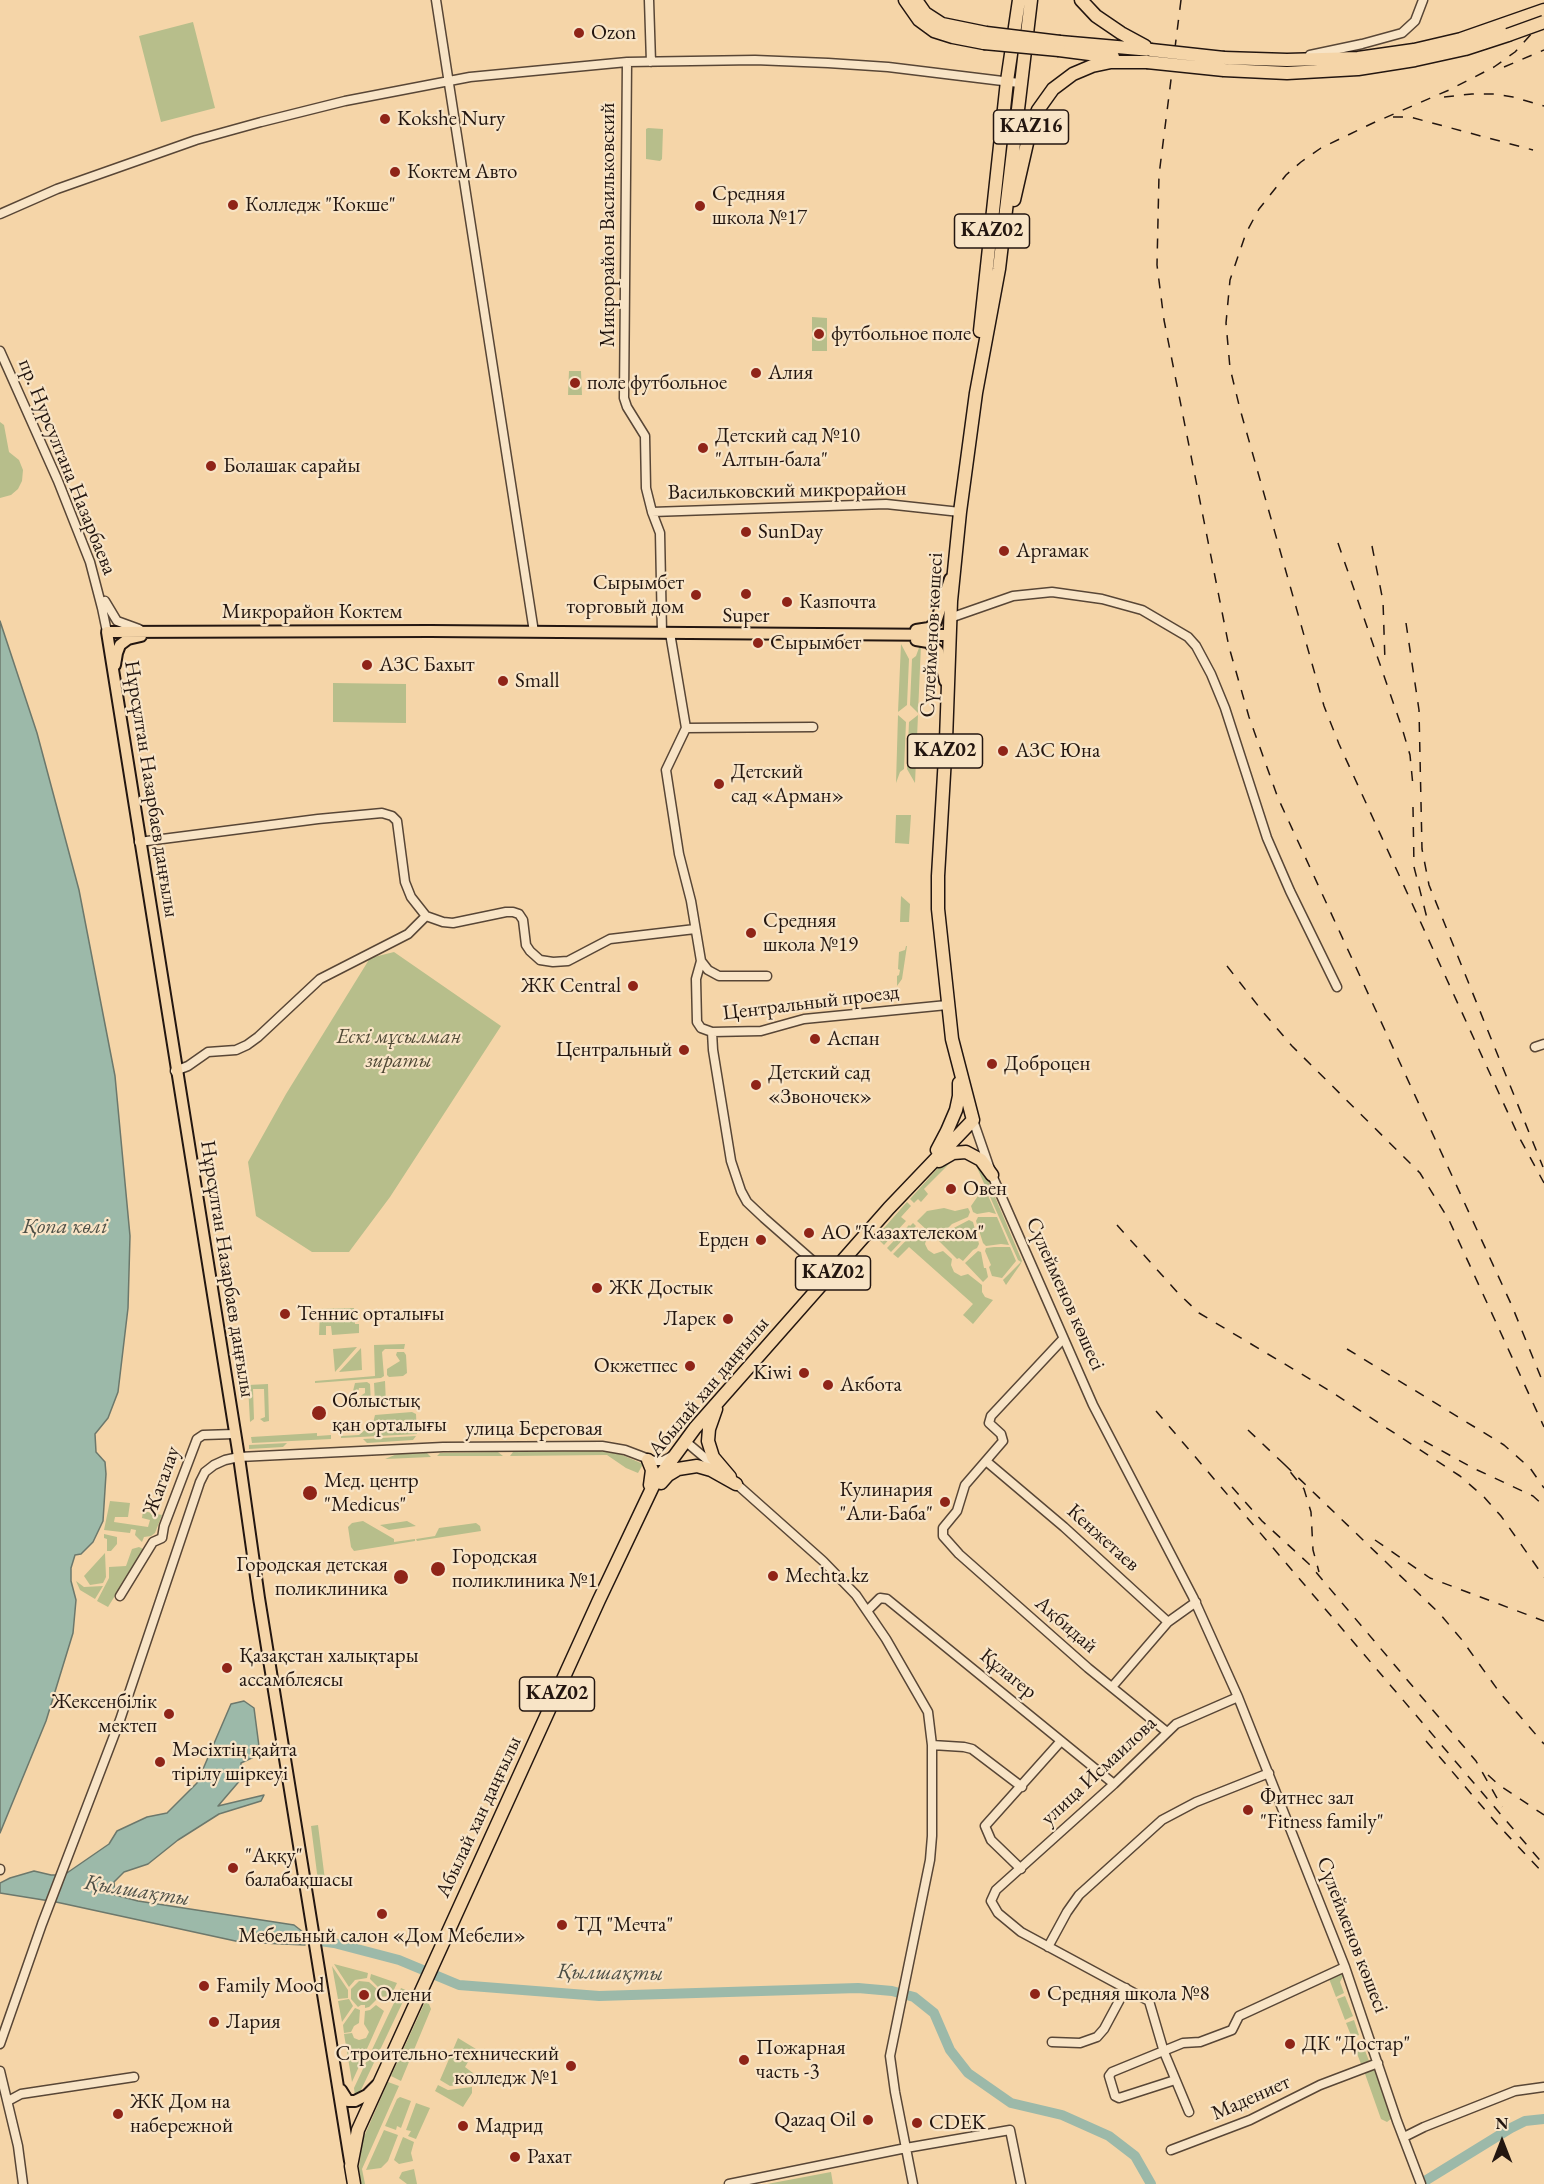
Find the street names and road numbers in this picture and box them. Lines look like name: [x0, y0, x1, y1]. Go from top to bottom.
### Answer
street label: Микрорайон Васильковский: [595, 103, 621, 347]
road number: KAZ16: [994, 110, 1068, 144]
road number: KАZ02: [954, 214, 1030, 248]
street label: пр. Нурсултана Назарбаева: [12, 356, 122, 578]
street label: Васильковский микрорайон: [667, 476, 907, 506]
street label: Сүлейменов көшесі: [915, 552, 949, 718]
street label: Микрорайон Коктем: [222, 599, 402, 625]
street label: Нұрсұлтан Назарбаев даңғылы: [118, 659, 184, 919]
road number: KАZ02: [908, 734, 982, 768]
street label: Центральный проезд: [721, 980, 901, 1026]
street label: Нұрсұлтан Назарбаев даңғылы: [194, 1139, 260, 1399]
street label: Сүлейменов көшесі: [1020, 1214, 1110, 1374]
road number: KАZ02: [796, 1256, 870, 1290]
street label: Абылай хан даңғылы: [643, 1312, 775, 1462]
street label: улица Береговая: [465, 1416, 603, 1442]
street label: Жагалау: [138, 1443, 186, 1519]
street label: Кенжетаев: [1061, 1499, 1145, 1577]
street label: Ақбидай: [1030, 1591, 1102, 1659]
street label: Құлагер: [974, 1643, 1042, 1705]
road number: KАZ02: [520, 1677, 594, 1711]
street label: улица Исмаилова: [1036, 1711, 1162, 1831]
street label: Абылай хан даңғылы: [431, 1732, 527, 1902]
street label: Сүлейменов көшесі: [1311, 1853, 1393, 2017]
street label: Мадениет: [1208, 2070, 1294, 2126]

